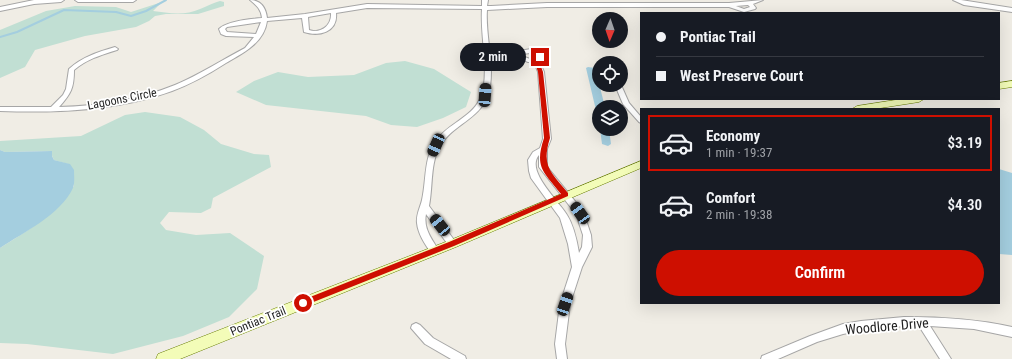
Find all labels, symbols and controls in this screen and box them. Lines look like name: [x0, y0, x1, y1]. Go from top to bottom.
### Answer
north arrow: [592, 12, 628, 48]
map controls: [592, 12, 628, 136]
text: Pontiac Trail: [680, 28, 756, 46]
callout: 2 min: [460, 43, 526, 71]
route end: [531, 48, 549, 66]
text: 2 min: [479, 49, 507, 64]
button: locate: [592, 56, 628, 92]
text: West Preserve Court: [680, 67, 803, 85]
car: [478, 83, 492, 107]
street label: Lagoons Circle: [86, 85, 158, 113]
button: layers: [592, 100, 628, 136]
icon: car: [658, 125, 694, 161]
text: Economy: [706, 127, 760, 145]
car: [426, 132, 446, 158]
text: $3.19: [948, 134, 982, 152]
text: 1 min · 19:37: [706, 145, 772, 160]
icon: car: [658, 187, 694, 223]
text: Comfort: [706, 189, 755, 207]
text: $4.30: [948, 196, 982, 214]
car: [568, 200, 592, 226]
text: 2 min · 19:38: [706, 207, 772, 222]
car: [428, 212, 452, 238]
button: Confirm: [656, 250, 984, 296]
car: [555, 291, 575, 317]
route start: [294, 294, 312, 312]
street label: Pontiac Trail: [228, 303, 288, 339]
street label: Woodlore Drive: [845, 314, 930, 338]

